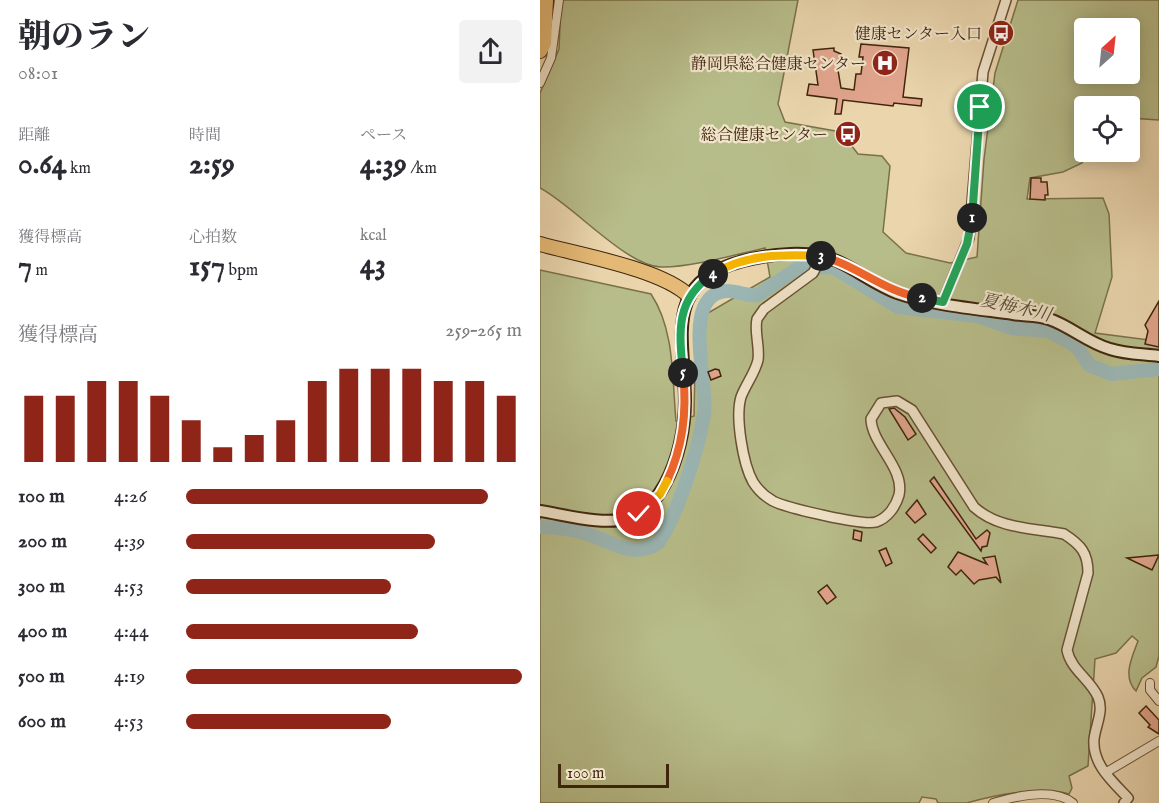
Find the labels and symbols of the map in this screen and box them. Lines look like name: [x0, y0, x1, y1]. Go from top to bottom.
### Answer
bus stop icon: 健康センター入口: [986, 18, 1016, 48]
north arrow: [1074, 18, 1140, 84]
place label: 健康センター入口: [855, 25, 982, 45]
hospital icon: 静岡県総合健康センター: [870, 48, 900, 78]
place label: 静岡県総合健康センター: [691, 55, 866, 75]
pin: [954, 81, 1005, 132]
bus stop icon: 総合健康センター: [833, 119, 863, 149]
place label: 総合健康センター: [701, 126, 828, 146]
pin: 1: [957, 203, 987, 233]
pin: 3: [806, 241, 836, 271]
pin: 4: [698, 259, 728, 289]
pin: 2: [907, 283, 937, 313]
water label: 夏梅木川: [978, 289, 1055, 328]
pin: 5: [668, 358, 698, 388]
pin: [613, 488, 664, 539]
scale bar: [558, 761, 669, 788]

